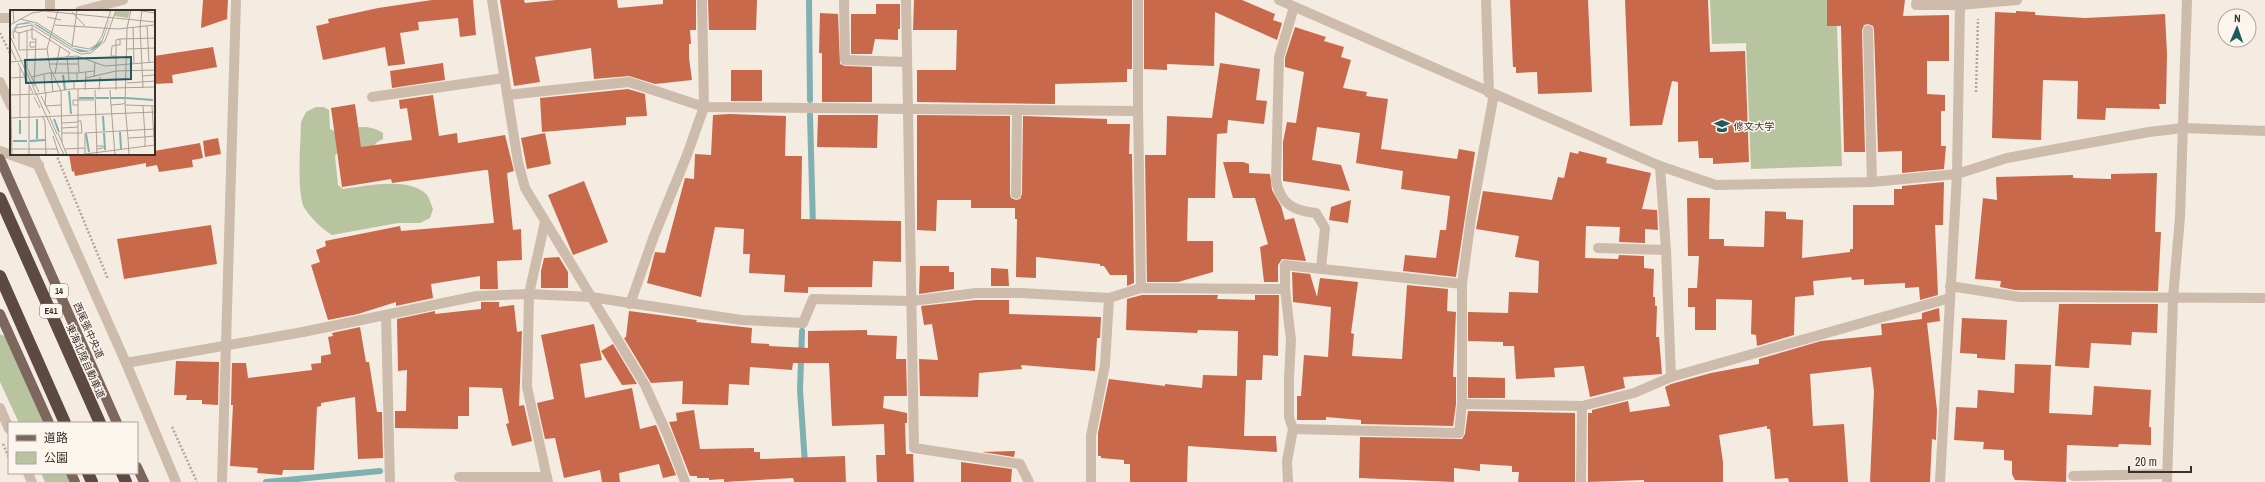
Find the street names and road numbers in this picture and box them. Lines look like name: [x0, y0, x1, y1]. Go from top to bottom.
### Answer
road number: 14: [50, 284, 68, 298]
street label: 西尾張中央道: [70, 300, 107, 360]
road number: E41: [40, 304, 62, 318]
street label: 東海北陸自動車道: [63, 322, 108, 400]

